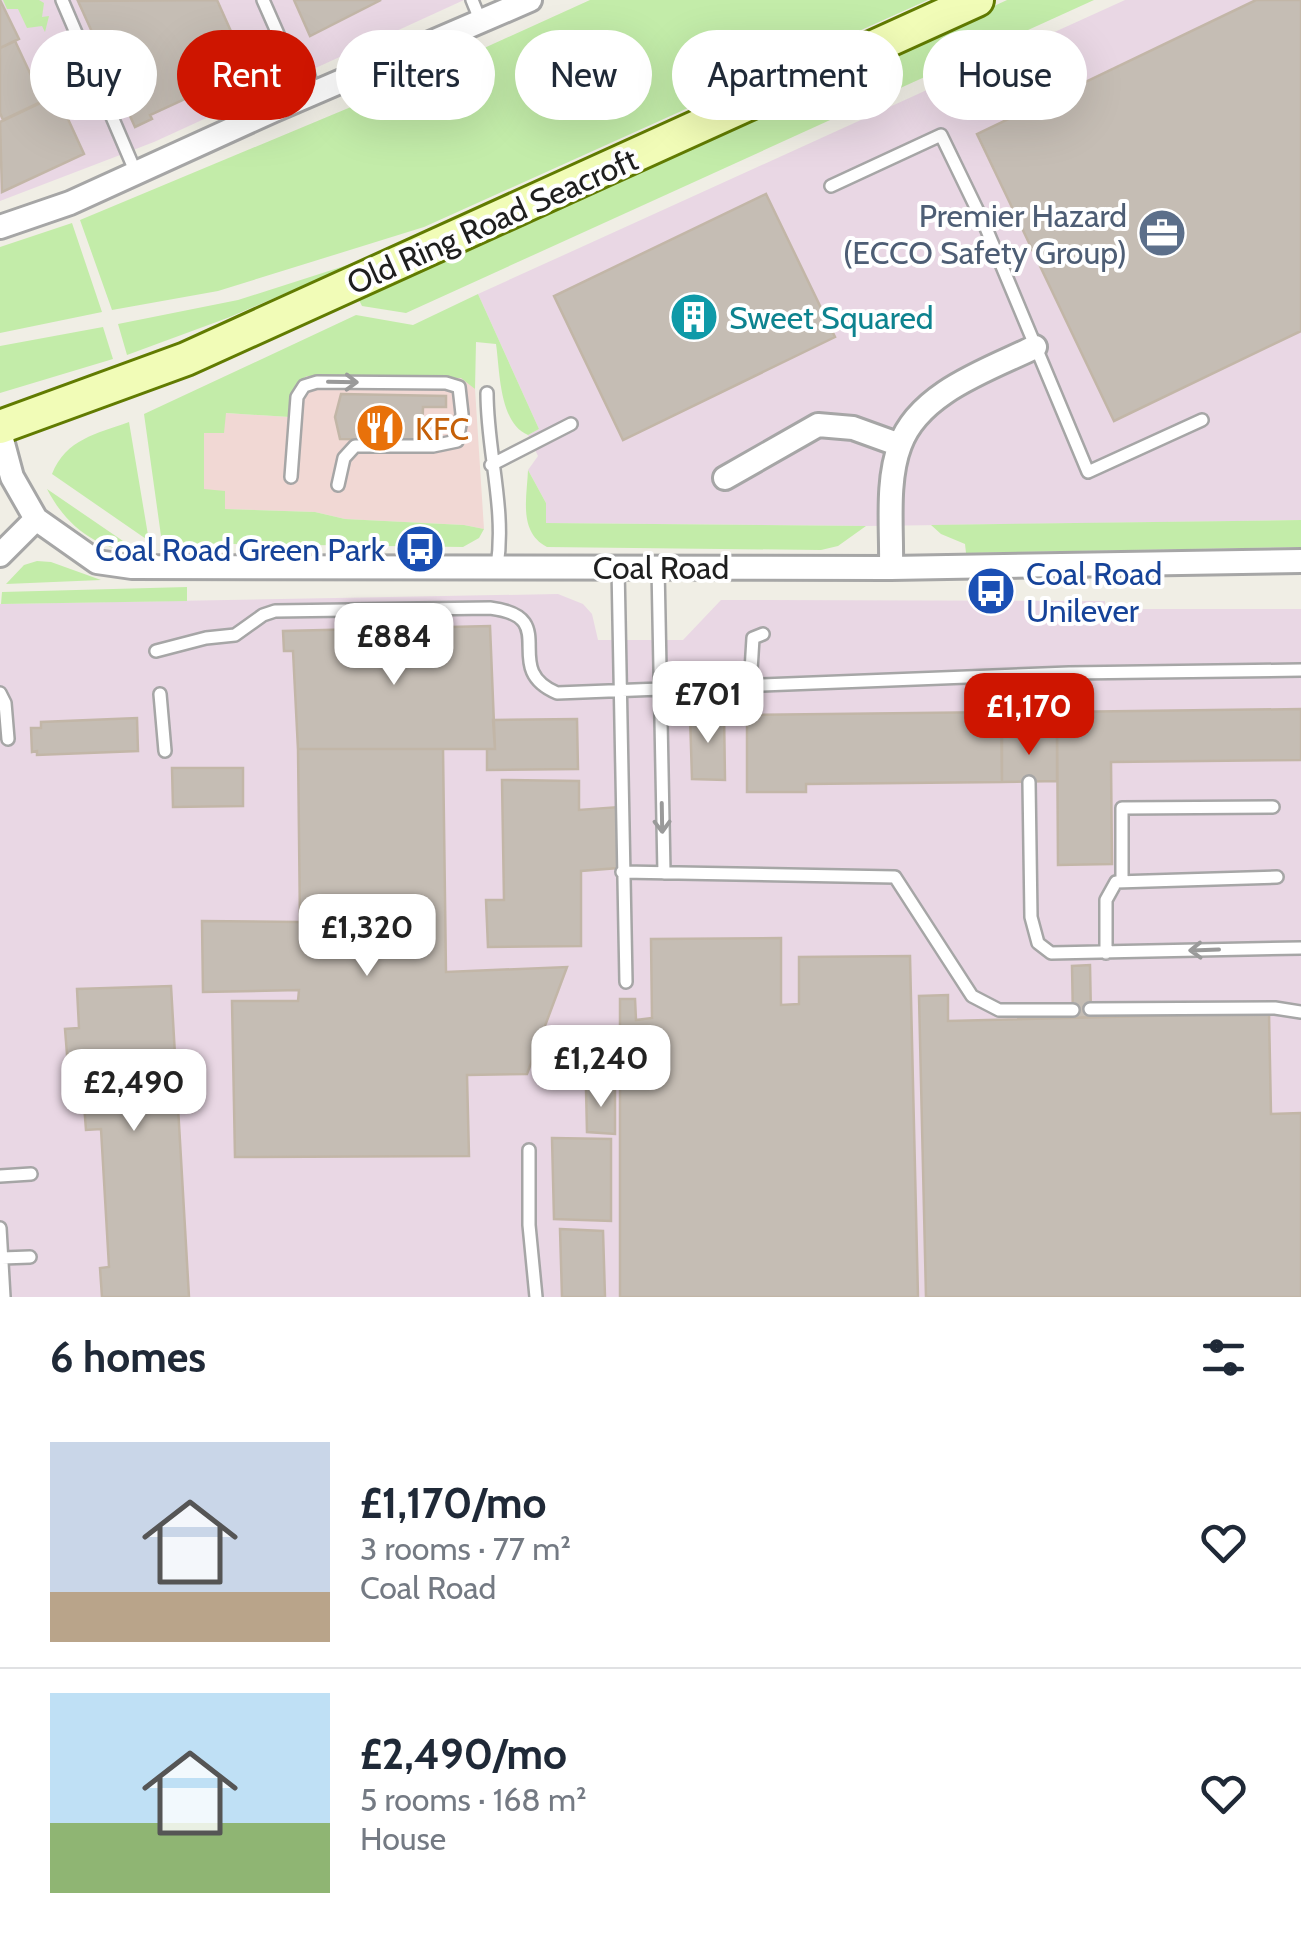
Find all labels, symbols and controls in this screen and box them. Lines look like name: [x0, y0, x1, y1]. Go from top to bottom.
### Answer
chip: Buy: [30, 30, 157, 120]
chip: Rent: [177, 30, 316, 120]
chip: Filters: [336, 30, 495, 120]
chip: New: [515, 30, 652, 120]
chip: Apartment: [672, 30, 903, 120]
chip: House: [923, 30, 1087, 120]
street label: Old Ring Road Seacroft: [341, 139, 643, 303]
place label: Premier Hazard (ECCO Safety Group): [843, 196, 1127, 272]
office icon: Premier Hazard (ECCO Safety Group): [1136, 207, 1188, 259]
building icon: Sweet Squared: [668, 291, 720, 343]
place label: Sweet Squared: [729, 298, 934, 337]
one-way arrow: [326, 372, 358, 392]
restaurant icon: KFC: [354, 402, 406, 454]
place label: KFC: [415, 409, 469, 448]
bus stop icon: Coal Road Green Park: [394, 523, 446, 575]
place label: Coal Road Green Park: [95, 530, 386, 569]
street label: Coal Road: [593, 548, 729, 587]
place label: Coal Road Unilever: [1026, 554, 1162, 630]
bus stop icon: Coal Road Unilever: [965, 565, 1017, 617]
pin: £884: [335, 603, 453, 688]
text: £884: [356, 616, 432, 655]
pin: £701: [649, 661, 767, 746]
pin: £1,170: [948, 673, 1110, 758]
text: £701: [674, 674, 742, 713]
text: £1,170: [986, 686, 1072, 725]
one-way arrow: [653, 802, 672, 834]
pin: £1,320: [286, 894, 448, 979]
text: £1,320: [321, 907, 413, 946]
one-way arrow: [1188, 941, 1220, 960]
pin: £1,240: [520, 1025, 682, 1110]
text: £1,240: [553, 1038, 649, 1077]
pin: £2,490: [53, 1049, 215, 1134]
text: £2,490: [83, 1062, 185, 1101]
icon: filters: [1196, 1330, 1251, 1385]
text: 6 homes: [50, 1331, 206, 1383]
text: £1,170/mo: [360, 1477, 546, 1529]
icon: home: [130, 1482, 250, 1602]
icon: heart: [1196, 1515, 1251, 1570]
text: 3 rooms · 77 m²: [360, 1529, 571, 1568]
text: Coal Road: [360, 1568, 496, 1607]
text: £2,490/mo: [360, 1728, 567, 1780]
icon: home: [130, 1733, 250, 1853]
icon: heart: [1196, 1766, 1251, 1821]
text: 5 rooms · 168 m²: [360, 1780, 587, 1819]
text: House: [360, 1819, 446, 1858]

